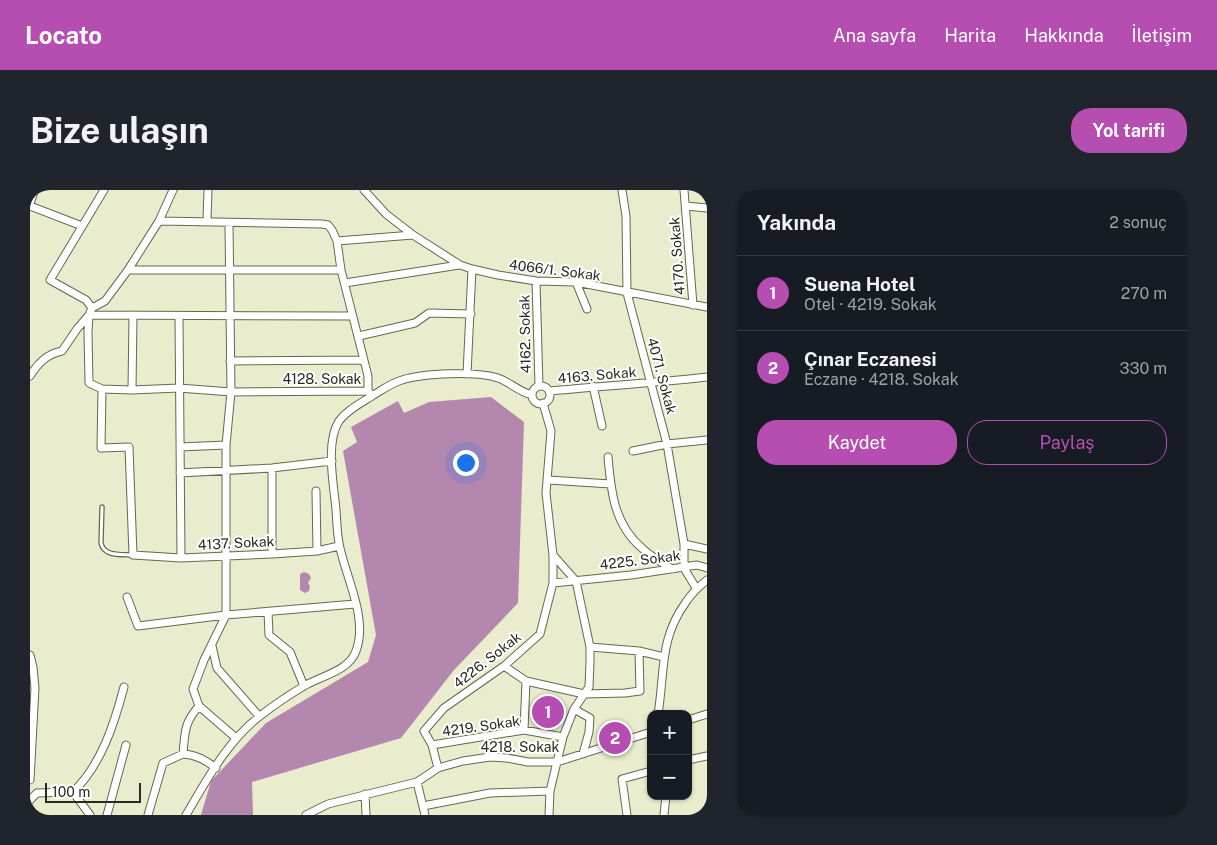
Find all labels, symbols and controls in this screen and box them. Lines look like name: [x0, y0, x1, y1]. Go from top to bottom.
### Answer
text: Locato: [25, 21, 102, 49]
text: Ana sayfa: [833, 25, 916, 46]
text: Harita: [944, 25, 996, 46]
text: Hakkında: [1024, 25, 1104, 46]
text: İletişim: [1132, 25, 1192, 46]
button: Yol tarifi: [1071, 108, 1187, 153]
text: Bize ulaşın: [30, 110, 209, 151]
text: Yakında: [757, 210, 836, 235]
text: 2 sonuç: [1109, 213, 1167, 232]
street label: 4170. Sokak: [666, 216, 688, 296]
street label: 4066/1. Sokak: [508, 256, 602, 284]
text: Suena Hotel: [804, 273, 915, 295]
text: 1: [770, 284, 776, 303]
text: 270 m: [1121, 284, 1167, 303]
street label: 4162. Sokak: [516, 294, 534, 373]
text: Otel · 4219. Sokak: [804, 295, 937, 314]
street label: 4071. Sokak: [644, 336, 680, 416]
text: Çınar Eczanesi: [804, 348, 937, 370]
text: 2: [768, 359, 778, 378]
text: 330 m: [1120, 359, 1167, 378]
street label: 4163. Sokak: [557, 364, 637, 386]
text: Eczane · 4218. Sokak: [804, 370, 959, 389]
street label: 4128. Sokak: [283, 371, 362, 387]
button: Kaydet: [757, 420, 957, 465]
button: Paylaş: [967, 420, 1167, 465]
your location: [453, 450, 479, 476]
street label: 4137. Sokak: [197, 533, 275, 553]
street label: 4225. Sokak: [599, 547, 682, 573]
street label: 4226. Sokak: [450, 629, 524, 691]
pin: 1: [532, 693, 564, 731]
map controls: [647, 710, 692, 800]
button: +: [647, 710, 692, 755]
street label: 4219. Sokak: [441, 713, 521, 739]
pin: 2: [599, 719, 631, 757]
street label: 4218. Sokak: [481, 739, 560, 755]
button: −: [647, 755, 692, 800]
scale bar: [45, 780, 141, 803]
text: 100 m: [52, 784, 90, 800]

